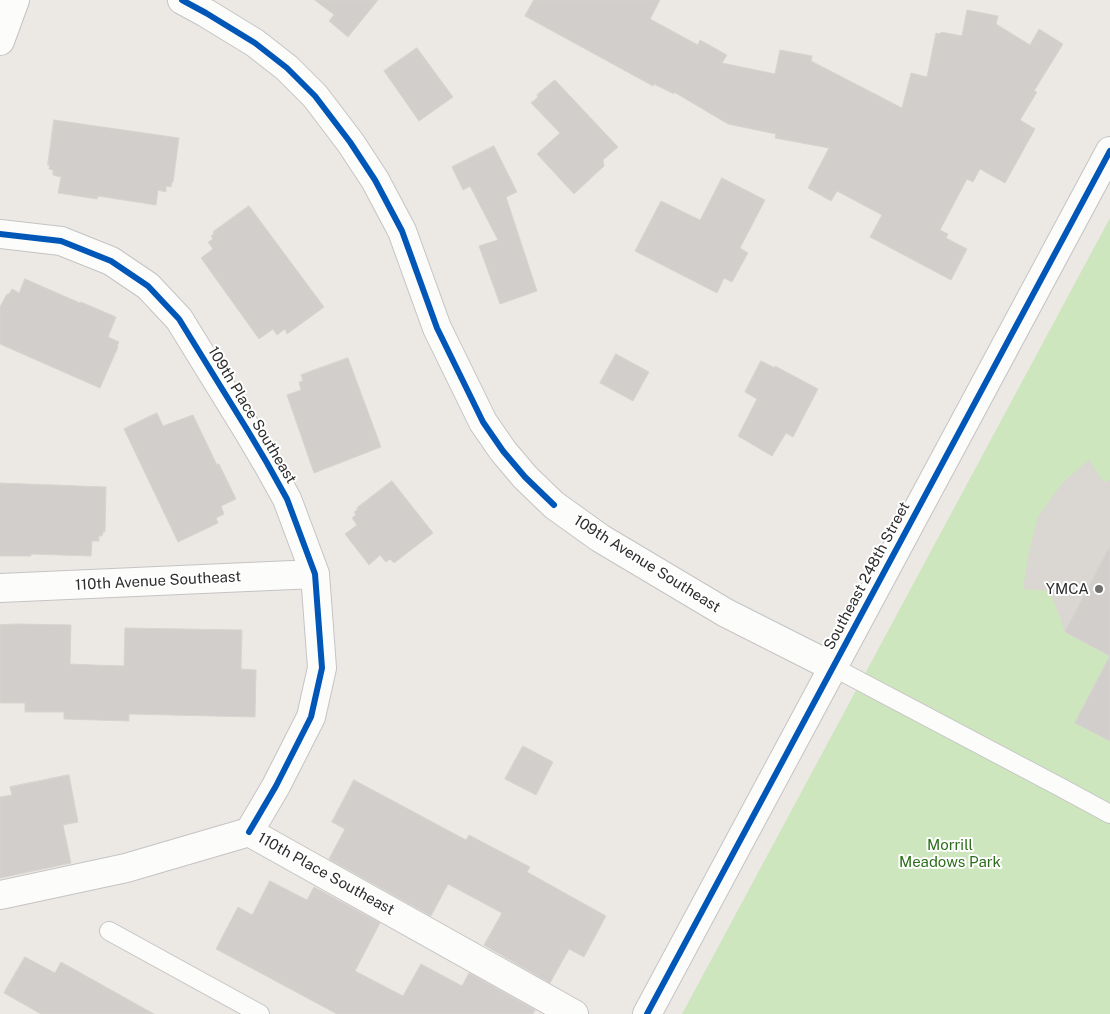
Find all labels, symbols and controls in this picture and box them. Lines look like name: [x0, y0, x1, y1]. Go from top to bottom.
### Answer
street label: 109th Place Southeast: [204, 343, 300, 487]
street label: Southeast 248th Street: [820, 499, 914, 653]
street label: 109th Avenue Southeast: [570, 511, 724, 617]
street label: 110th Avenue Southeast: [75, 568, 241, 594]
place label: YMCA: [1046, 580, 1089, 598]
marker: YMCA: [1093, 583, 1105, 595]
street label: 110th Place Southeast: [254, 829, 398, 919]
park label: Morrill Meadows Park: [899, 836, 1001, 871]

